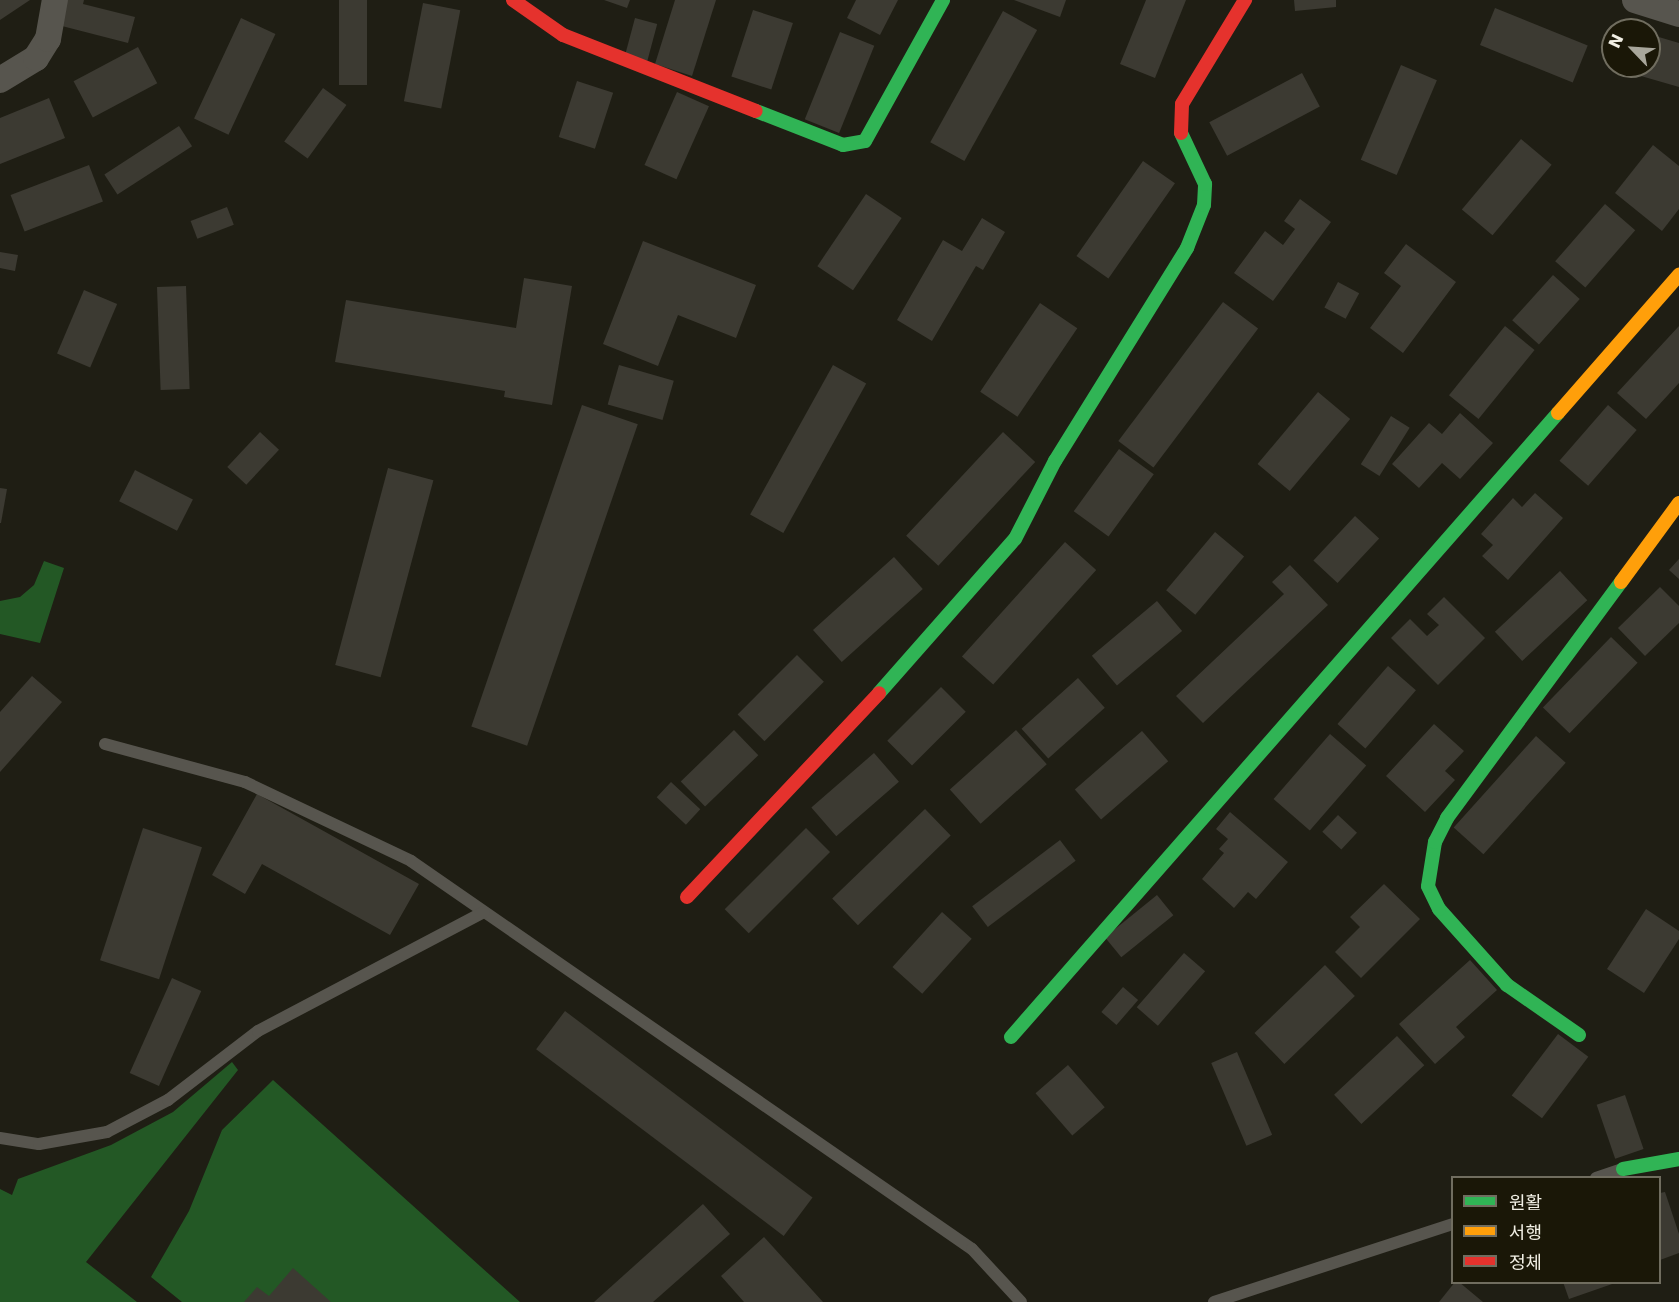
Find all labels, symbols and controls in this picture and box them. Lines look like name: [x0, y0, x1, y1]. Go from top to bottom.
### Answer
north arrow: [1601, 18, 1661, 78]
text: N: [1605, 31, 1627, 51]
legend: [1451, 1176, 1661, 1284]
text: 원활: [1509, 1192, 1542, 1213]
text: 서행: [1509, 1222, 1542, 1243]
text: 정체: [1509, 1252, 1542, 1273]

